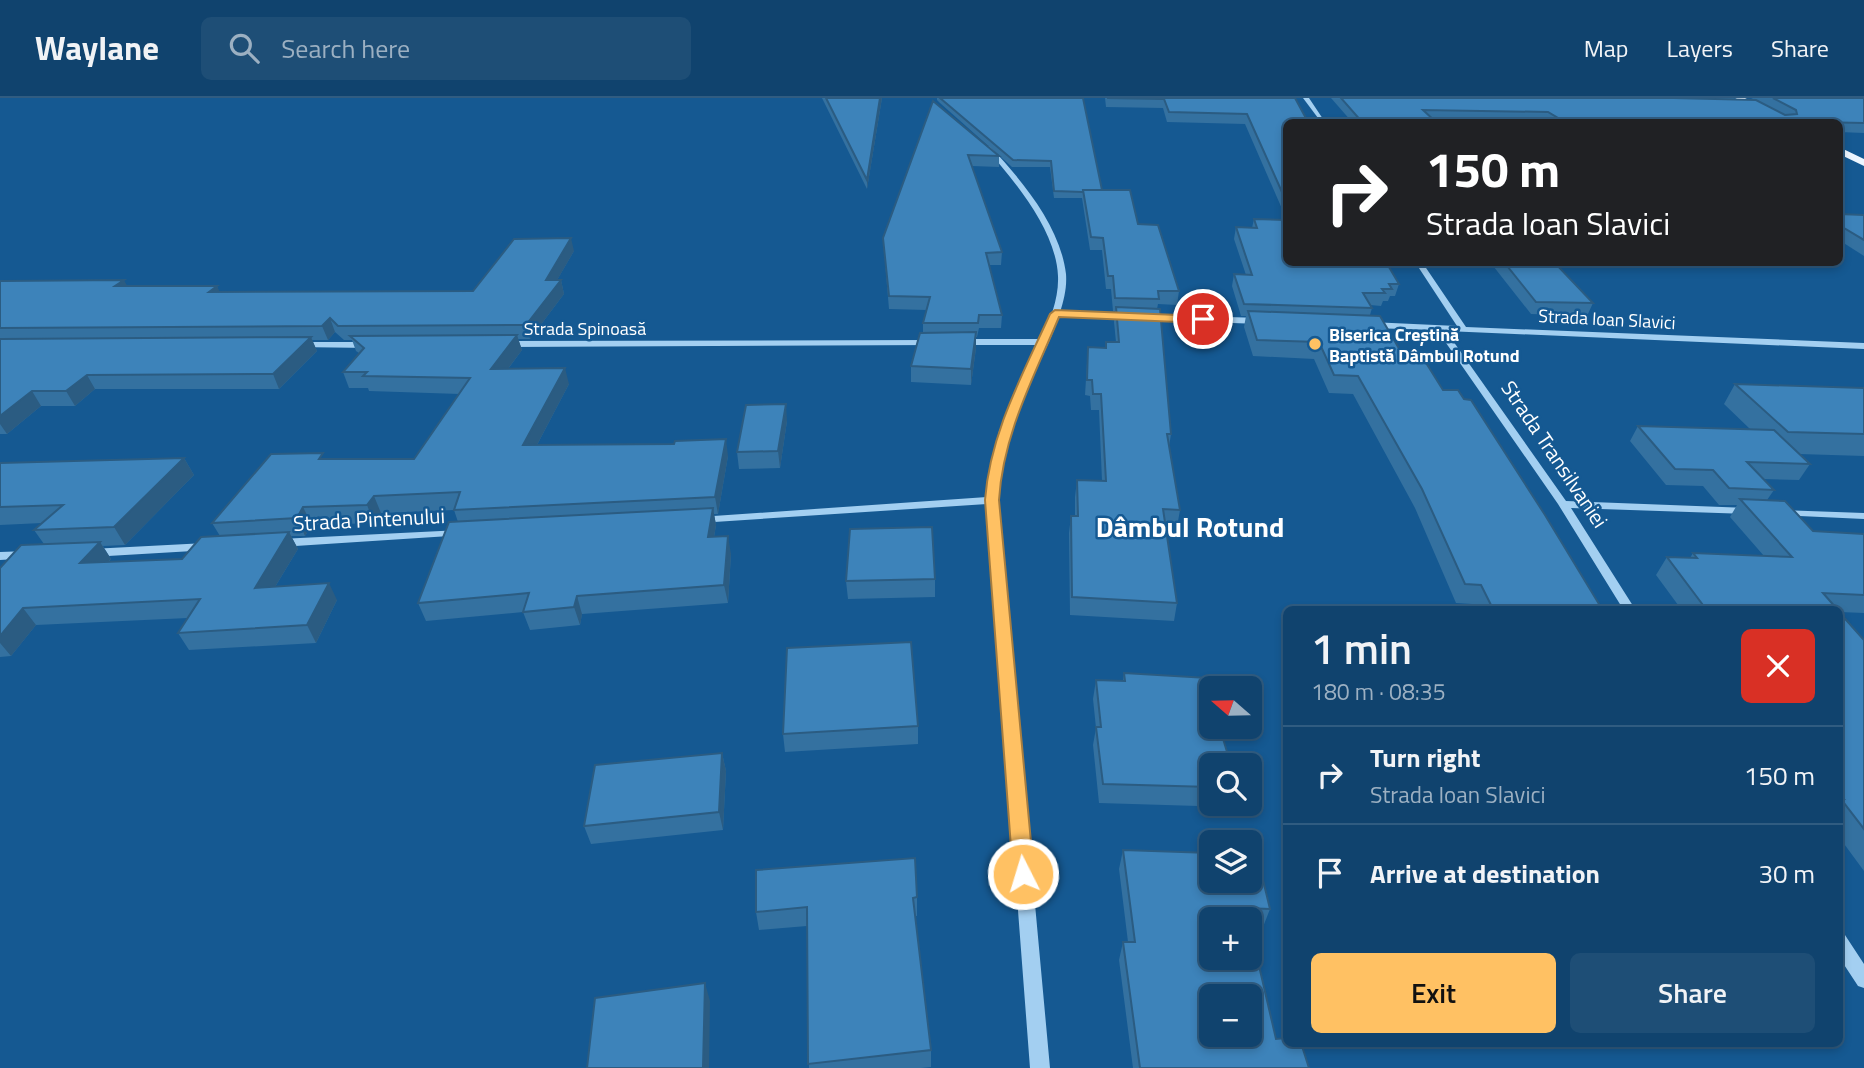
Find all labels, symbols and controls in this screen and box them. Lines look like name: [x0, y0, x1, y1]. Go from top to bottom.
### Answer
search box: [201, 17, 691, 80]
text: Waylane: [35, 23, 159, 73]
icon: search: [225, 29, 263, 67]
text: Search here: [281, 29, 410, 68]
text: Map: [1584, 30, 1629, 66]
text: Layers: [1667, 30, 1733, 66]
text: Share: [1771, 30, 1829, 66]
text: 150 m: [1426, 131, 1560, 206]
icon: right: [1311, 147, 1402, 238]
text: Strada Ioan Slavici: [1426, 199, 1670, 247]
pin: [1173, 289, 1233, 349]
icon: arrive: [1184, 300, 1222, 338]
street label: Strada Ioan Slavici: [1538, 302, 1676, 336]
street label: Strada Spinoasă: [524, 315, 646, 342]
place label: Biserica Creștină Baptistă Dâmbul Rotund: [1329, 321, 1520, 369]
marker: Biserica Creștină Baptistă Dâmbul Rotund: [1307, 336, 1323, 352]
street label: Strada Transilvaniei: [1494, 374, 1616, 534]
street label: Strada Pintenului: [292, 499, 446, 539]
district label: Dâmbul Rotund: [1096, 505, 1284, 548]
text: 1 min: [1311, 616, 1412, 680]
button: close: [1741, 629, 1815, 703]
text: 180 m · 08:35: [1311, 674, 1446, 709]
north arrow: [1199, 676, 1262, 738]
map controls: [1199, 676, 1262, 1047]
text: Turn right: [1370, 738, 1481, 777]
button: search: [1199, 753, 1262, 816]
icon: right: [1311, 756, 1349, 794]
text: 150 m: [1744, 756, 1815, 795]
text: Strada Ioan Slavici: [1370, 777, 1546, 812]
button: layers: [1199, 830, 1262, 893]
position arrow: [986, 837, 1060, 911]
icon: arrive: [1311, 854, 1349, 892]
text: Arrive at destination: [1370, 854, 1600, 893]
text: 30 m: [1758, 854, 1815, 893]
button: +: [1199, 907, 1262, 970]
button: Exit: [1311, 953, 1556, 1033]
button: Share: [1570, 953, 1815, 1033]
button: −: [1199, 984, 1262, 1047]

